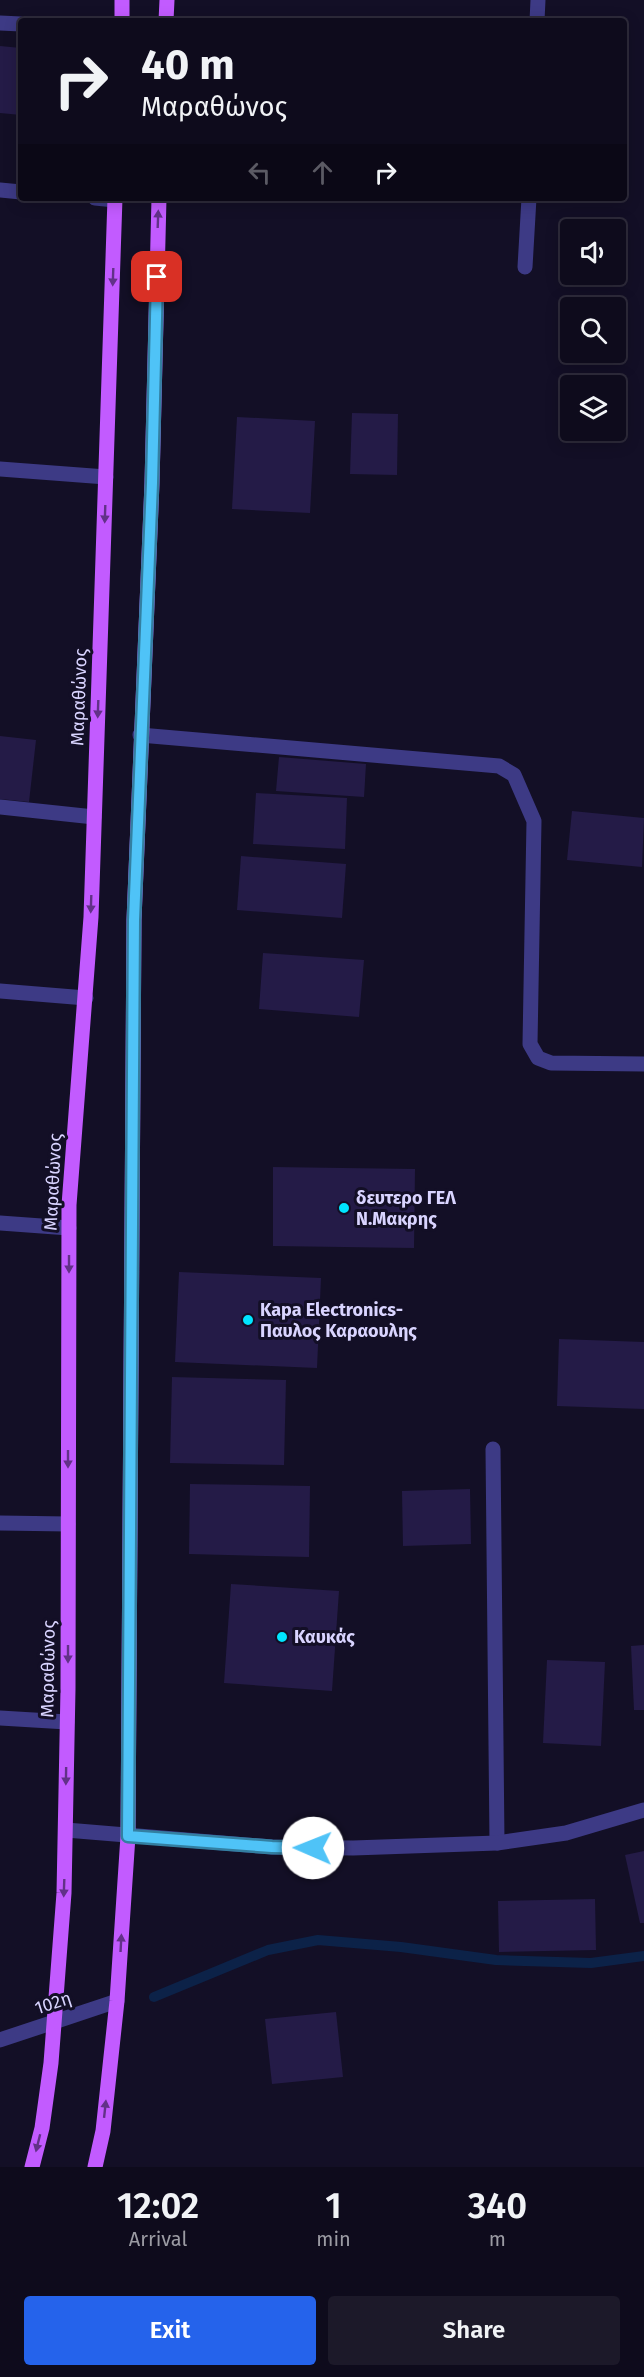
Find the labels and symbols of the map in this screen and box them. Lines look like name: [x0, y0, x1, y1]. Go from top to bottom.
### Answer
one-way arrow: [154, 209, 163, 228]
pin: [131, 251, 182, 302]
one-way arrow: [108, 268, 117, 287]
one-way arrow: [100, 505, 109, 524]
street label: Μαραθώνος: [66, 647, 92, 746]
one-way arrow: [93, 700, 102, 719]
one-way arrow: [86, 895, 96, 914]
street label: Μαραθώνος: [39, 1132, 67, 1231]
place label: δευτερο ΓΕΛ Ν.Μακρης: [356, 1187, 456, 1230]
marker: δευτερο ΓΕΛ Ν.Μακρης: [337, 1201, 351, 1215]
one-way arrow: [64, 1254, 74, 1273]
place label: Kapa Electronics- Παυλος Καραουλης: [260, 1299, 417, 1342]
marker: Kapa Electronics- Παυλος Καραουλης: [241, 1313, 255, 1327]
one-way arrow: [63, 1449, 73, 1468]
street label: Μαραθώνος: [36, 1620, 60, 1718]
place label: Καυκάς: [294, 1626, 355, 1648]
marker: Καυκάς: [275, 1630, 289, 1644]
one-way arrow: [63, 1644, 73, 1663]
one-way arrow: [61, 1767, 71, 1786]
position arrow: [281, 1816, 345, 1880]
one-way arrow: [60, 1879, 69, 1898]
one-way arrow: [116, 1934, 126, 1953]
street label: 102η: [32, 1987, 74, 2019]
one-way arrow: [100, 2100, 110, 2119]
one-way arrow: [32, 2134, 42, 2153]

